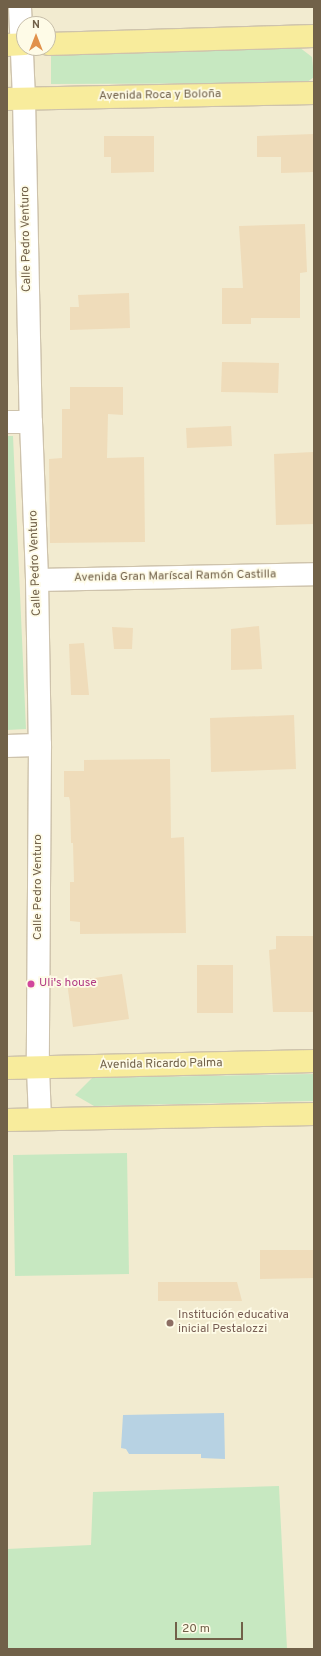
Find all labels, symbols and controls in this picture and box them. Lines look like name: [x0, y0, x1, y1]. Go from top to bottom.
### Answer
north arrow: [16, 16, 56, 56]
text: N: [32, 18, 40, 32]
street label: Avenida Roca y Boloña: [99, 88, 221, 104]
street label: Calle Pedro Venturo: [19, 186, 35, 292]
street label: Calle Pedro Venturo: [27, 510, 45, 616]
street label: Avenida Gran Maríscal Ramón Castilla: [74, 568, 276, 586]
street label: Calle Pedro Venturo: [32, 834, 46, 940]
place label: Uli's house: [39, 977, 97, 991]
marker: Uli's house: [26, 979, 36, 989]
street label: Avenida Ricardo Palma: [99, 1057, 223, 1073]
place label: Institución educativa inicial Pestalozzi: [178, 1309, 289, 1337]
marker: Institución educativa inicial Pestalozzi: [165, 1318, 175, 1328]
scale bar: [177, 1614, 245, 1640]
text: 20 m: [182, 1621, 210, 1637]

